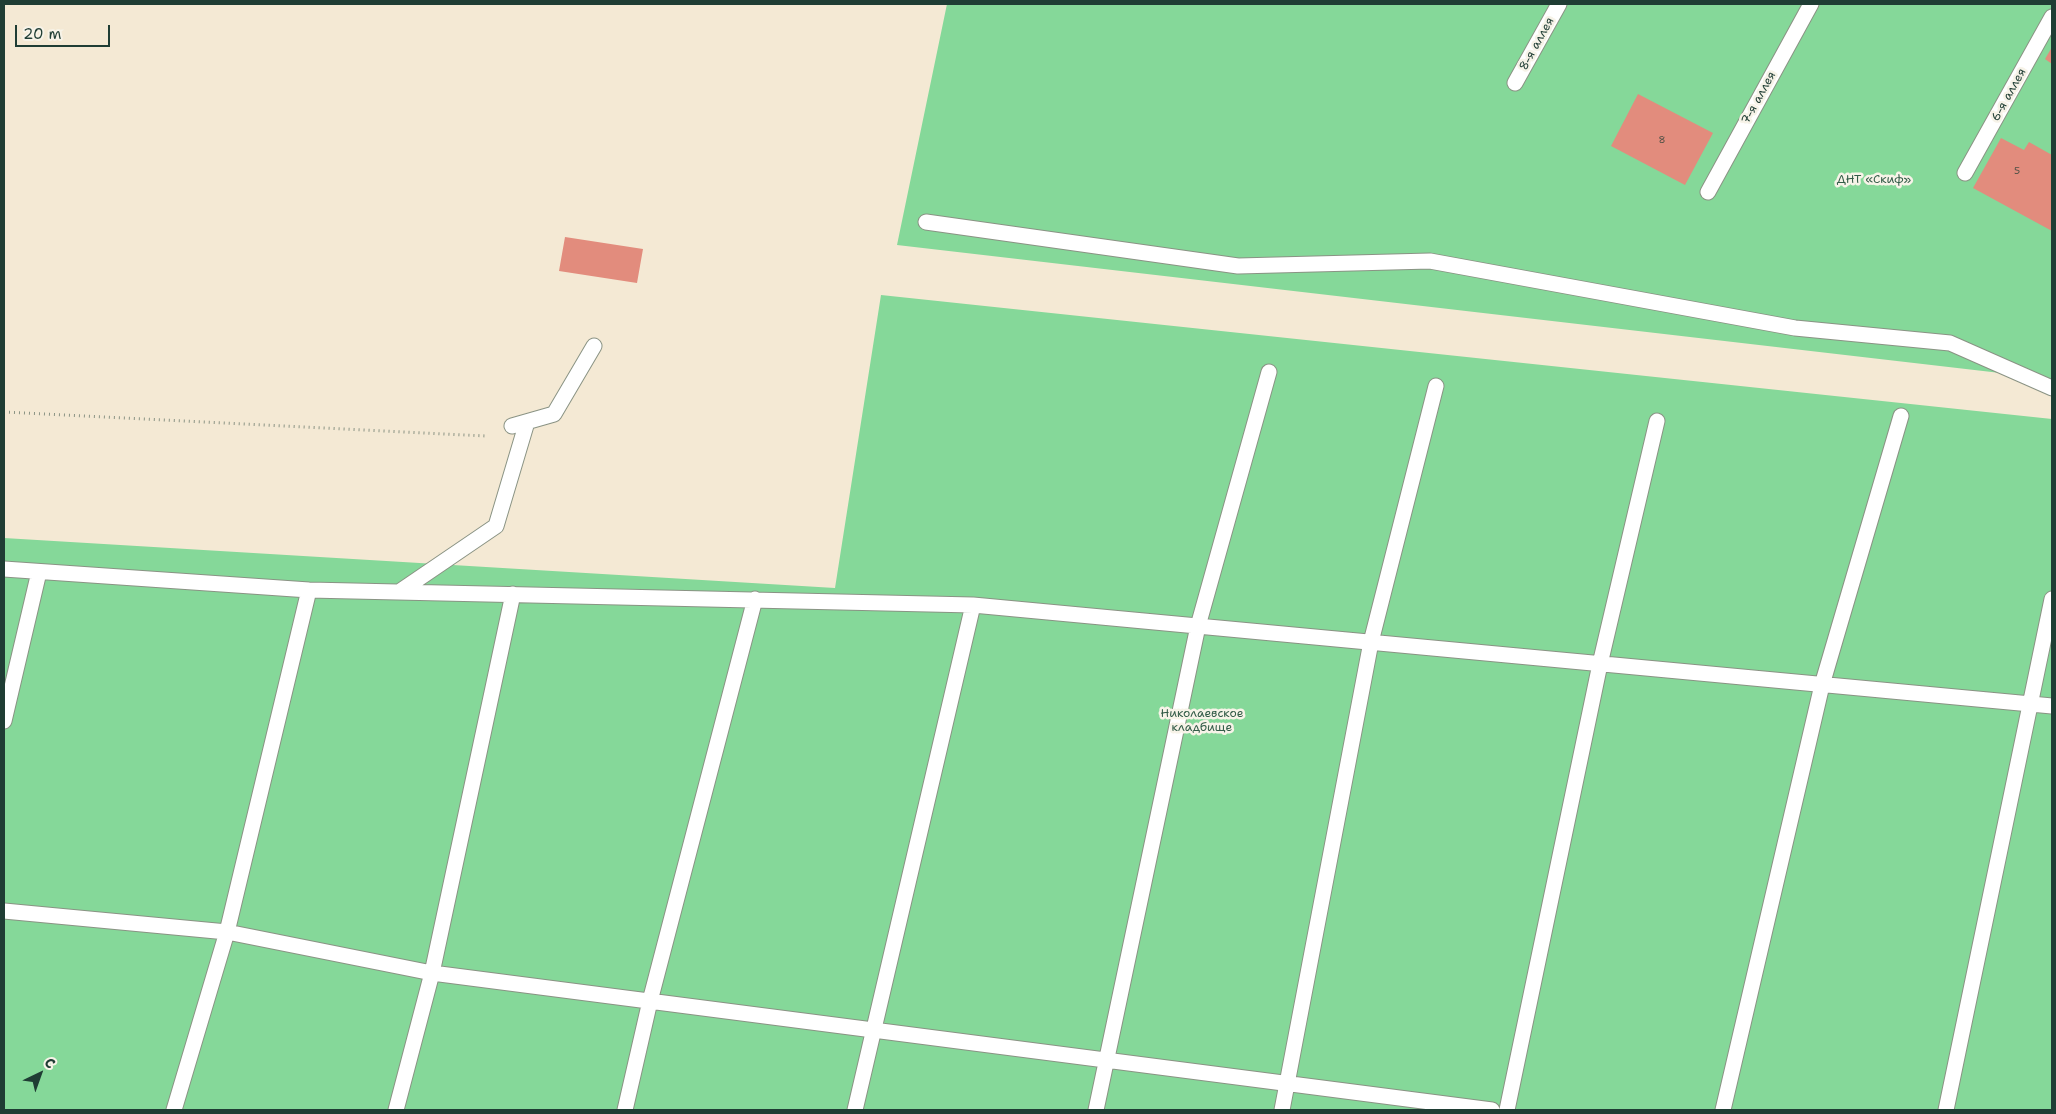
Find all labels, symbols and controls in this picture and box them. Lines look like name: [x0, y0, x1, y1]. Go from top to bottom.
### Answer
scale bar: [18, 15, 112, 47]
street label: 8-я аллея: [1517, 15, 1557, 73]
text: 20 m: [23, 24, 62, 44]
street label: 6-я аллея: [1989, 66, 2029, 124]
street label: 7-я аллея: [1739, 69, 1779, 127]
house number: 8: [1659, 134, 1665, 146]
house number: 5: [2014, 165, 2020, 177]
park label: ДНТ «Скиф»: [1837, 173, 1911, 187]
park label: Николаевское кладбище: [1161, 707, 1243, 735]
north arrow: [15, 1049, 65, 1099]
text: С: [41, 1053, 59, 1072]

